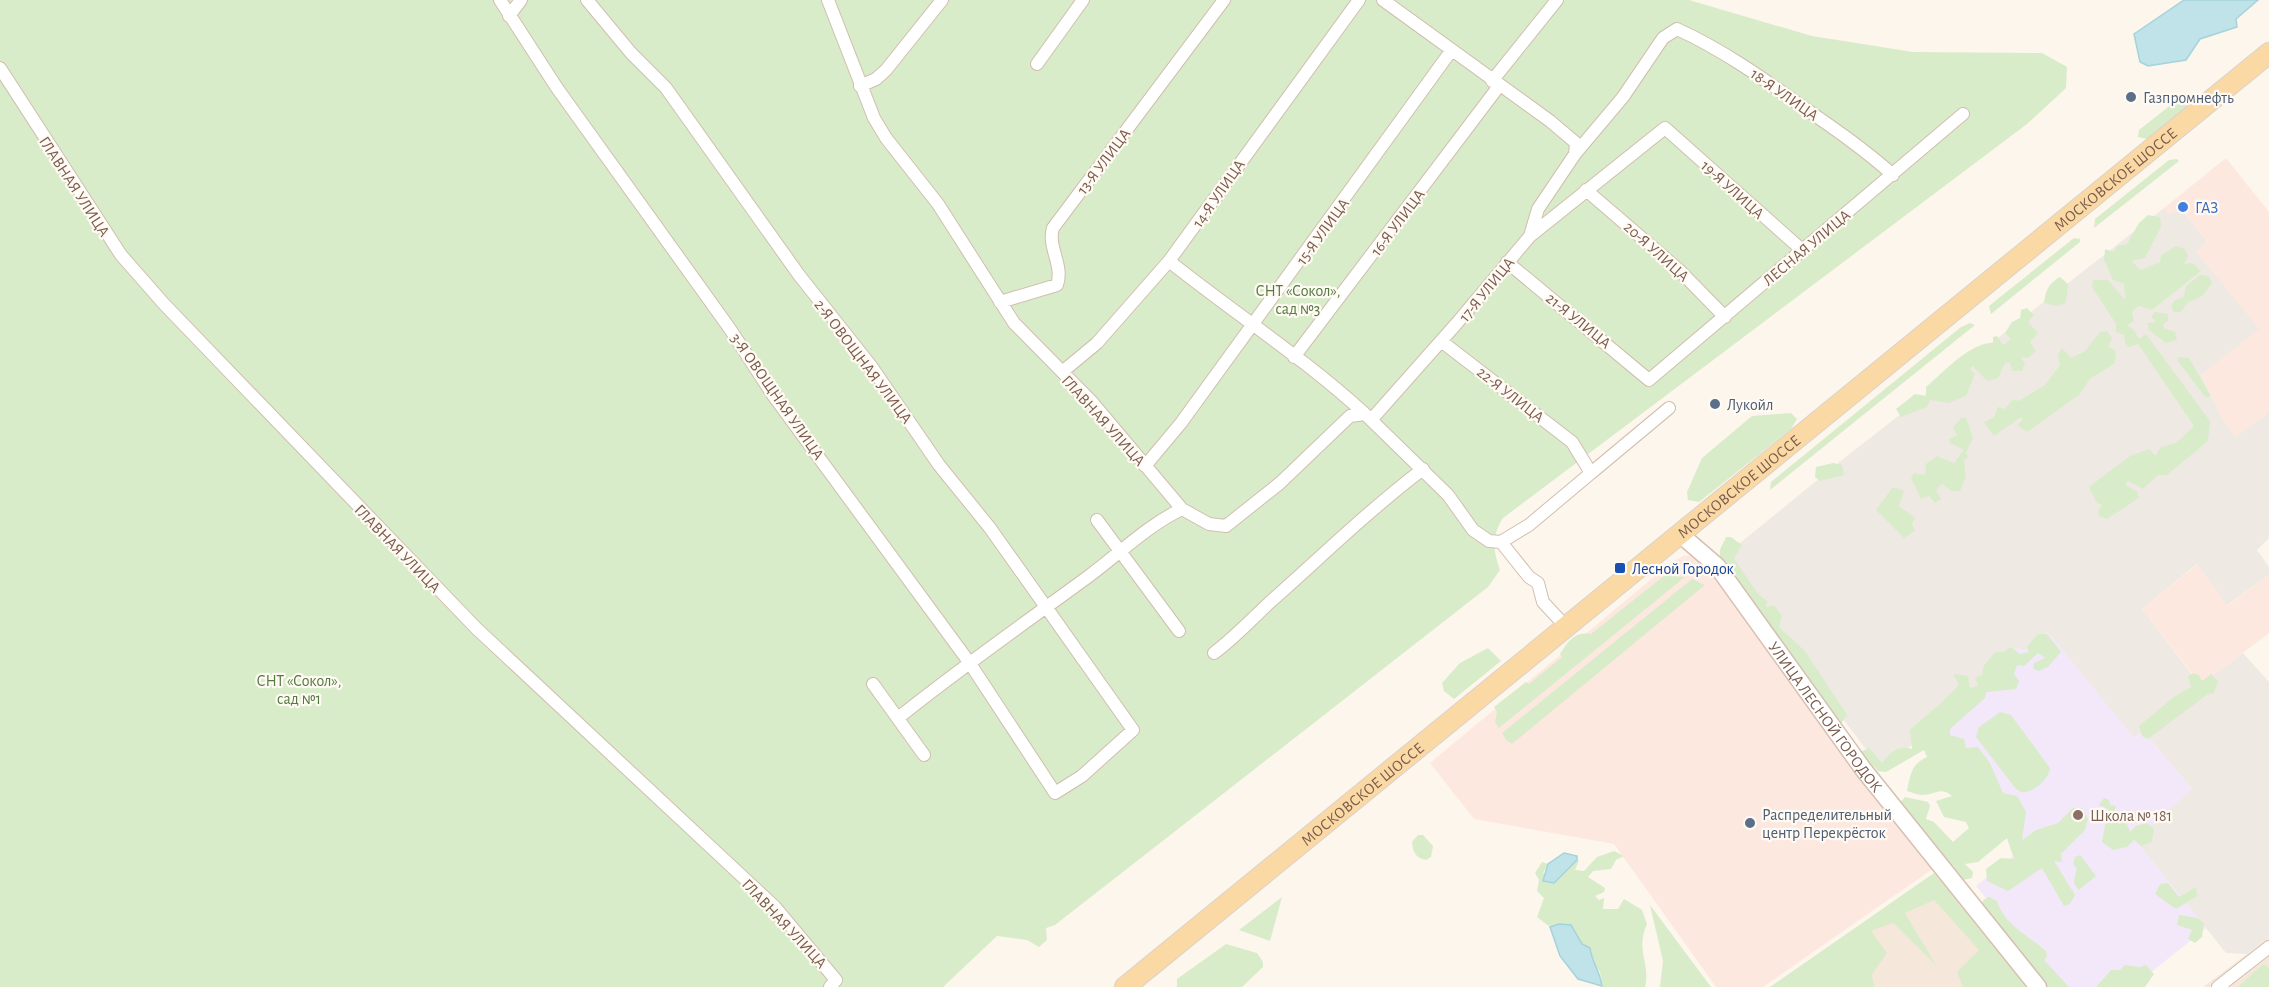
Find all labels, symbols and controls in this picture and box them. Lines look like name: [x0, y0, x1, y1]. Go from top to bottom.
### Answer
street label: 18-Я УЛИЦА: [1748, 66, 1822, 124]
marker: Газпромнефть: [2124, 90, 2138, 104]
place label: Газпромнефть: [2143, 90, 2234, 106]
street label: 13-Я УЛИЦА: [1074, 125, 1134, 197]
street label: МОСКОВСКОЕ ШОССЕ: [2051, 125, 2180, 234]
street label: ГЛАВНАЯ УЛИЦА: [36, 134, 113, 240]
street label: 14-Я УЛИЦА: [1190, 156, 1248, 230]
street label: 19-Я УЛИЦА: [1698, 158, 1767, 222]
street label: 16-Я УЛИЦА: [1368, 186, 1428, 259]
street label: 15-Я УЛИЦА: [1293, 195, 1352, 268]
marker: ГАЗ: [2176, 200, 2190, 214]
place label: ГАЗ: [2195, 200, 2219, 216]
street label: ЛЕСНАЯ УЛИЦА: [1760, 206, 1854, 289]
street label: 20-Я УЛИЦА: [1621, 219, 1692, 285]
street label: 17-Я УЛИЦА: [1456, 254, 1518, 325]
park label: СНТ «Сокол», сад №3: [1255, 283, 1341, 317]
street label: 21-Я УЛИЦА: [1543, 290, 1614, 352]
street label: 2-Я ОВОЩНАЯ УЛИЦА: [811, 297, 915, 427]
street label: 3-Я ОВОЩНАЯ УЛИЦА: [728, 330, 827, 463]
street label: 22-Я УЛИЦА: [1474, 364, 1547, 426]
street label: ГЛАВНАЯ УЛИЦА: [1059, 372, 1148, 470]
marker: Лукойл: [1708, 397, 1722, 411]
place label: Лукойл: [1727, 397, 1773, 414]
street label: МОСКОВСКОЕ ШОССЕ: [1675, 432, 1804, 542]
street label: ГЛАВНАЯ УЛИЦА: [351, 501, 444, 596]
marker: Лесной Городок: [1613, 561, 1627, 575]
place label: Лесной Городок: [1632, 561, 1735, 577]
street label: УЛИЦА ЛЕСНОЙ ГОРОДОК: [1765, 639, 1885, 795]
park label: СНТ «Сокол», сад №1: [256, 673, 342, 707]
street label: МОСКОВСКОЕ ШОССЕ: [1298, 740, 1427, 849]
place label: Распределительный центр Перекрёсток: [1762, 807, 1892, 841]
marker: Школа № 181: [2071, 808, 2085, 822]
place label: Школа № 181: [2090, 808, 2172, 824]
marker: Распределительный центр Перекрёсток: [1743, 816, 1757, 830]
street label: ГЛАВНАЯ УЛИЦА: [739, 876, 830, 972]

